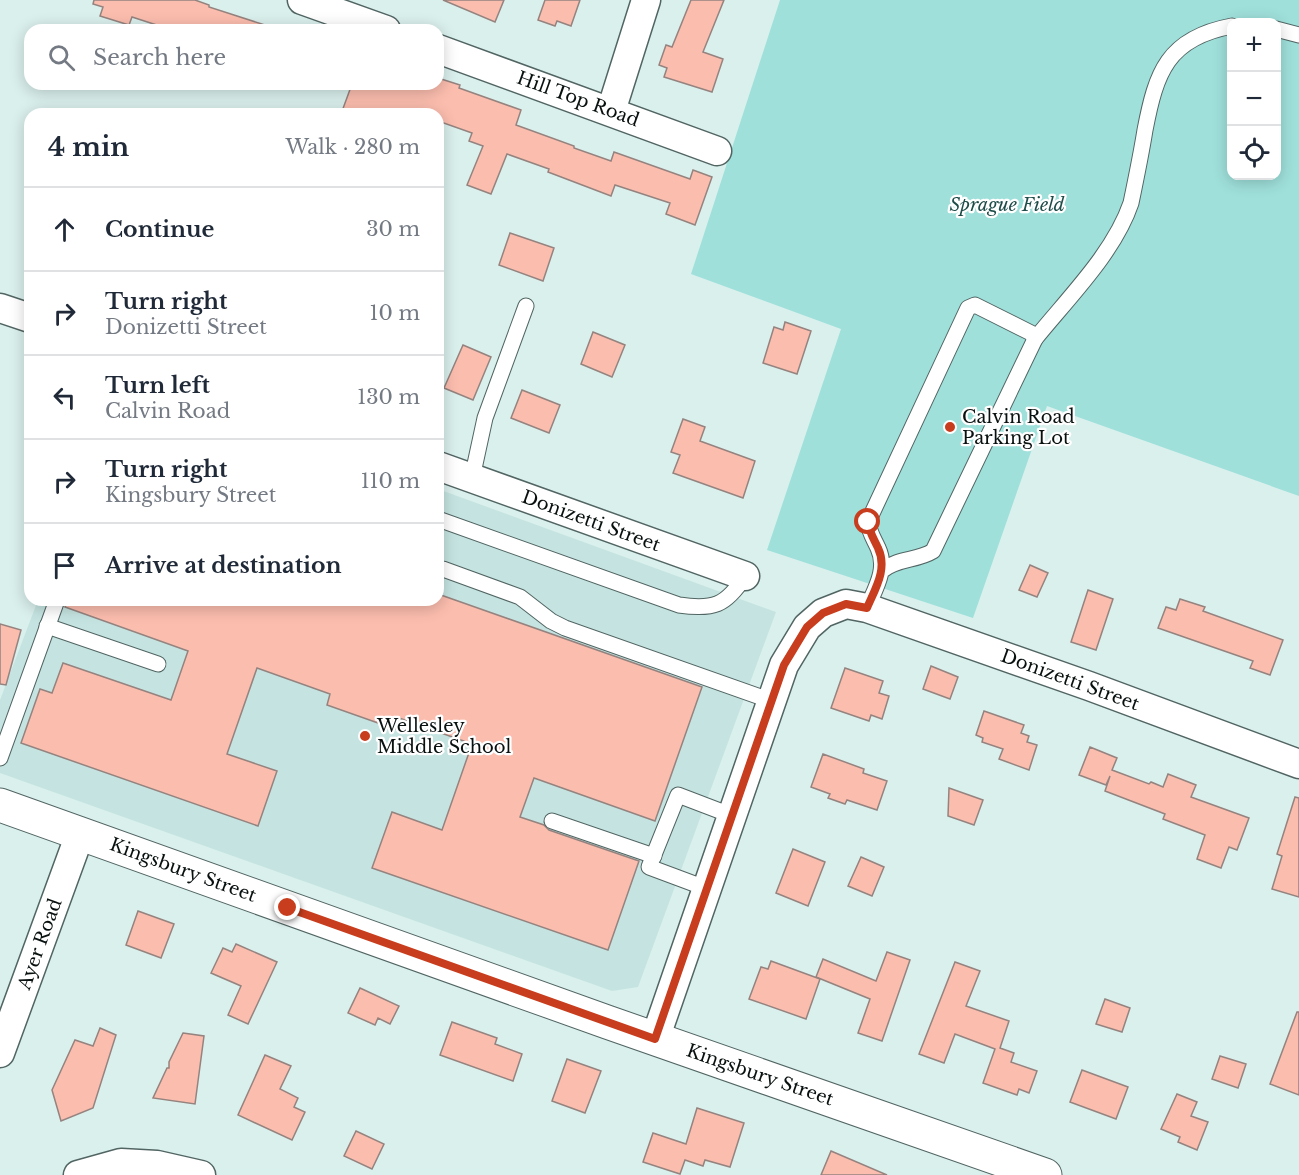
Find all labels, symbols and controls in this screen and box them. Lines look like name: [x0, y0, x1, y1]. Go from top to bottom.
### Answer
map controls: [1227, 18, 1281, 180]
button: +: [1227, 18, 1281, 72]
search box: [24, 24, 444, 90]
icon: search: [45, 41, 78, 74]
text: Search here: [93, 44, 226, 71]
street label: Hill Top Road: [514, 67, 642, 131]
button: −: [1227, 72, 1281, 126]
button: locate: [1227, 126, 1281, 180]
text: 4 min: [48, 131, 129, 163]
text: Walk · 280 m: [286, 135, 420, 159]
park label: Sprague Field: [949, 194, 1065, 216]
icon: ahead: [48, 213, 81, 246]
text: Continue: [105, 216, 214, 243]
text: 30 m: [366, 217, 420, 241]
text: Turn right: [105, 288, 227, 315]
icon: right: [48, 297, 81, 330]
text: 10 m: [370, 301, 420, 325]
text: Donizetti Street: [105, 315, 267, 339]
text: Turn left: [105, 372, 210, 399]
icon: left: [48, 381, 81, 414]
text: 130 m: [357, 385, 420, 409]
text: Calvin Road: [105, 399, 230, 423]
place label: Calvin Road Parking Lot: [962, 406, 1075, 449]
marker: Calvin Road Parking Lot: [943, 420, 957, 434]
text: Turn right: [105, 456, 227, 483]
icon: right: [48, 465, 81, 498]
text: 110 m: [361, 469, 420, 493]
text: Kingsbury Street: [105, 483, 276, 507]
street label: Donizetti Street: [519, 486, 663, 556]
route start: [854, 508, 880, 534]
icon: arrive: [48, 549, 81, 582]
text: Arrive at destination: [105, 552, 342, 579]
street label: Donizetti Street: [998, 645, 1142, 715]
place label: Wellesley Middle School: [376, 715, 512, 758]
marker: Wellesley Middle School: [358, 729, 372, 743]
street label: Kingsbury Street: [107, 833, 259, 907]
route end: [274, 894, 300, 920]
street label: Ayer Road: [13, 895, 67, 994]
street label: Kingsbury Street: [684, 1039, 837, 1111]

